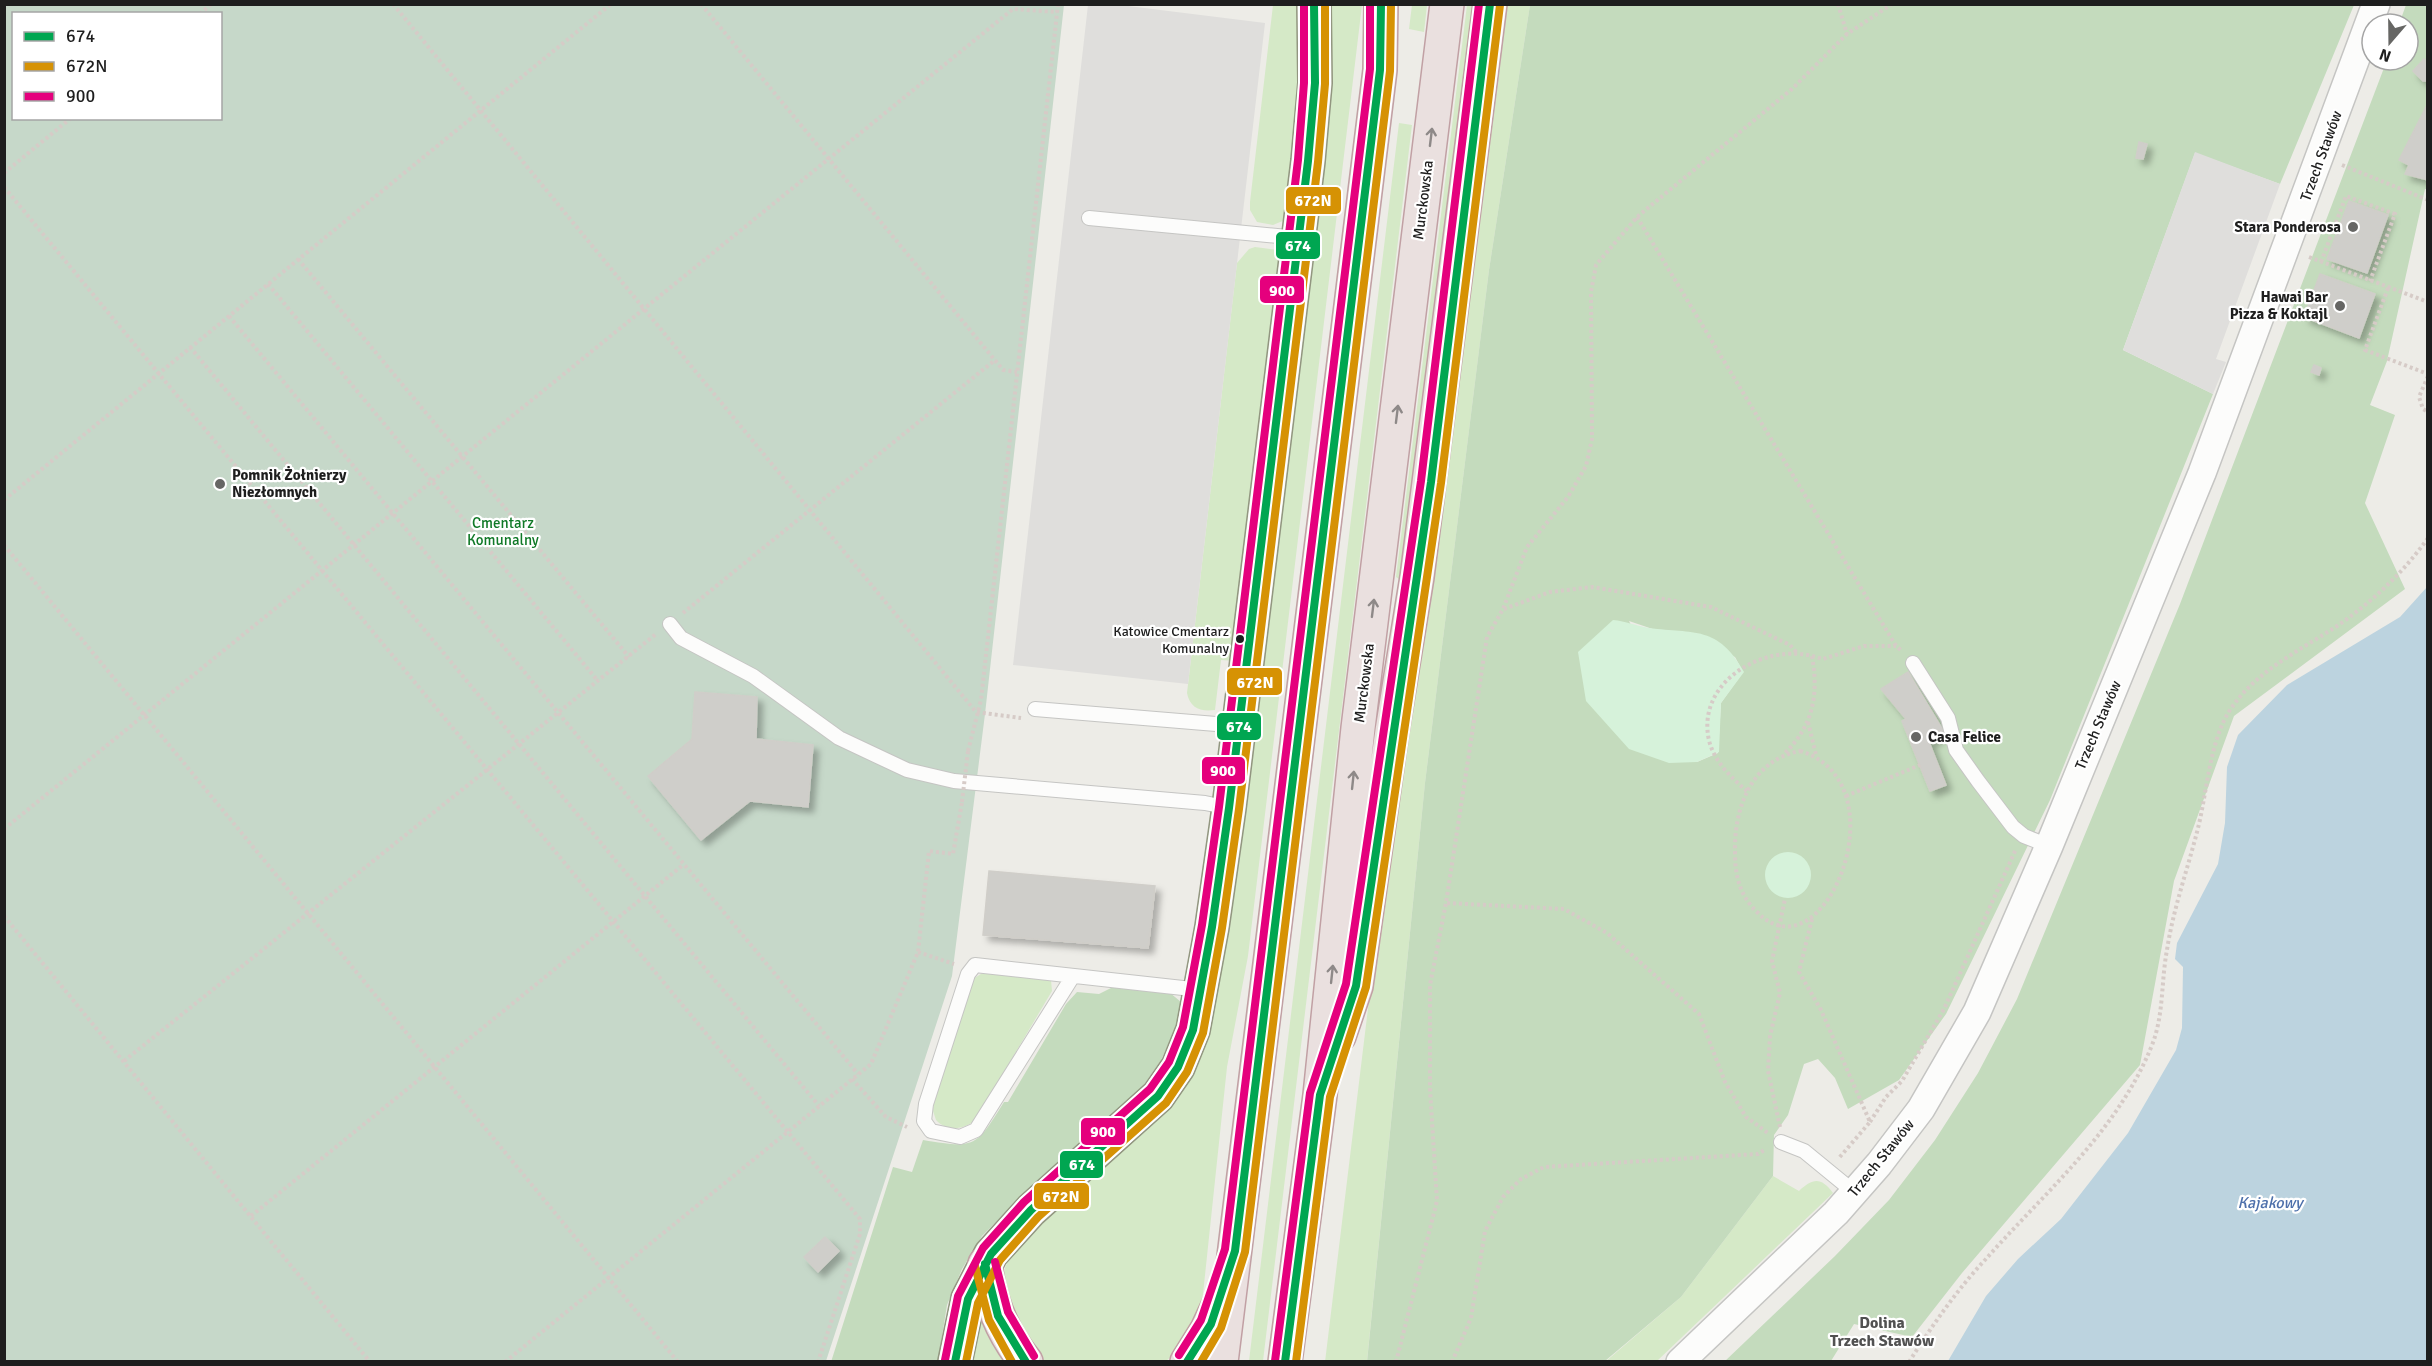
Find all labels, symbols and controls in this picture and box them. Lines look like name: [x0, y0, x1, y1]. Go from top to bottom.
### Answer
legend: [12, 12, 222, 120]
north arrow: [2360, 12, 2420, 72]
text: 674: [66, 25, 95, 47]
text: N: [2377, 44, 2394, 66]
text: 672N: [66, 55, 107, 77]
text: 900: [66, 85, 95, 107]
street label: Trzech Stawów: [2296, 108, 2346, 204]
one-way arrow: [1426, 128, 1437, 148]
street label: Murckowska: [1409, 159, 1437, 241]
line badge: 672N: [1285, 186, 1342, 215]
text: 672N: [1294, 191, 1332, 211]
place label: Stara Ponderosa: [2235, 218, 2341, 236]
marker: Stara Ponderosa: [2346, 220, 2360, 234]
line badge: 674: [1275, 231, 1321, 260]
text: 674: [1285, 236, 1311, 256]
line badge: 900: [1259, 275, 1305, 304]
text: 900: [1269, 281, 1295, 301]
place label: Hawai Bar Pizza & Koktajl: [2230, 288, 2328, 323]
marker: Hawai Bar Pizza & Koktajl: [2333, 299, 2347, 313]
one-way arrow: [1392, 405, 1403, 425]
place label: Pomnik Żołnierzy Niezłomnych: [232, 466, 347, 501]
marker: Pomnik Żołnierzy Niezłomnych: [213, 477, 227, 491]
park label: Cmentarz Komunalny: [467, 514, 539, 549]
one-way arrow: [1368, 598, 1379, 618]
place label: Katowice Cmentarz Komunalny: [1113, 623, 1229, 657]
marker: Katowice Cmentarz Komunalny: [1234, 633, 1246, 645]
street label: Murckowska: [1350, 642, 1378, 724]
line badge: 672N: [1226, 667, 1283, 696]
text: 672N: [1236, 673, 1274, 693]
street label: Trzech Stawów: [2071, 678, 2125, 772]
line badge: 674: [1216, 712, 1262, 741]
text: 674: [1226, 717, 1252, 737]
place label: Casa Felice: [1928, 728, 2001, 746]
marker: Casa Felice: [1909, 730, 1923, 744]
line badge: 900: [1201, 756, 1246, 785]
text: 900: [1210, 761, 1236, 781]
one-way arrow: [1348, 771, 1359, 790]
one-way arrow: [1327, 964, 1338, 984]
street label: Trzech Stawów: [1844, 1115, 1918, 1201]
line badge: 900: [1080, 1117, 1126, 1146]
text: 900: [1090, 1122, 1116, 1142]
line badge: 674: [1059, 1150, 1104, 1179]
text: 674: [1069, 1155, 1095, 1175]
line badge: 672N: [1033, 1182, 1090, 1210]
text: 672N: [1042, 1187, 1080, 1207]
water label: Kajakowy: [2237, 1193, 2305, 1213]
district label: Dolina Trzech Stawów: [1830, 1313, 1935, 1351]

